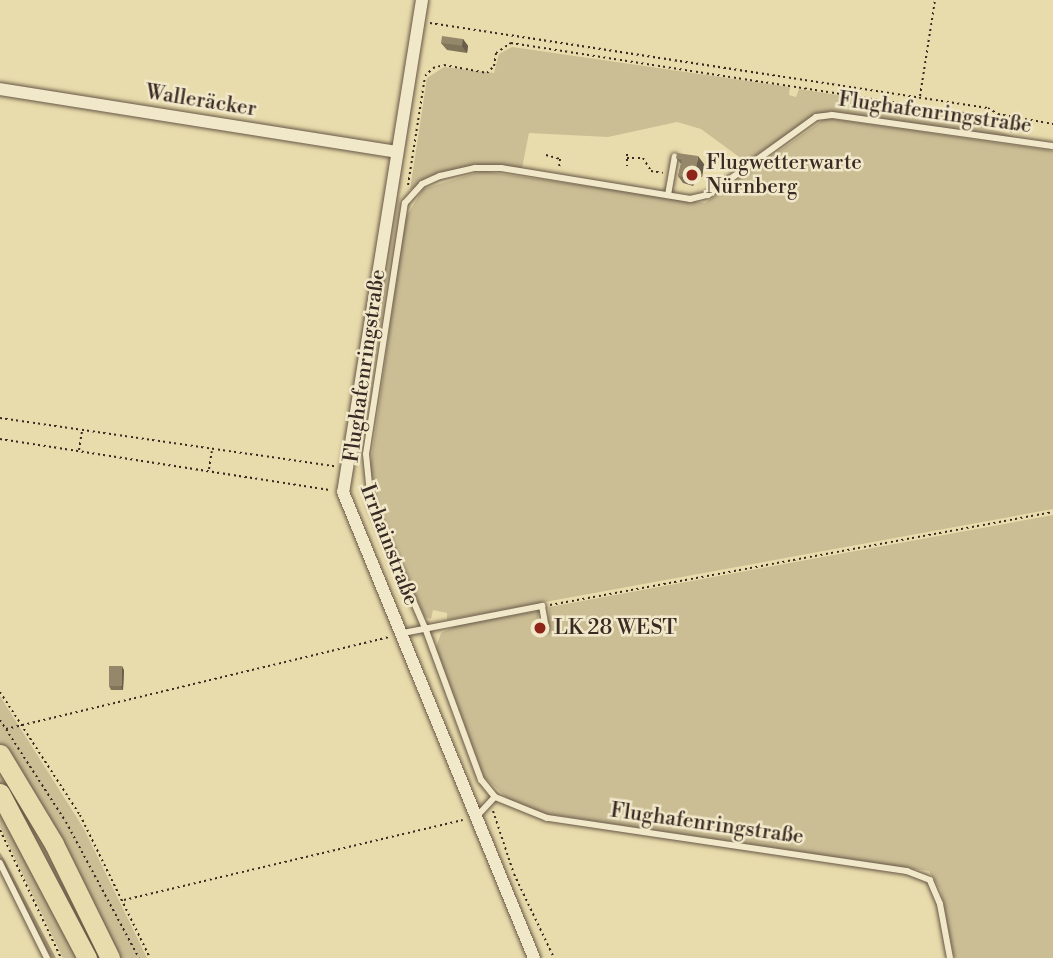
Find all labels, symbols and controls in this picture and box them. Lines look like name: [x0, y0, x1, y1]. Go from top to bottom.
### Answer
street label: Walleräcker: [144, 80, 258, 122]
street label: Flughafenringstraße: [837, 87, 1033, 139]
place label: Flugwetterwarte Nürnberg: [706, 150, 862, 200]
marker: Flugwetterwarte Nürnberg: [684, 167, 700, 183]
street label: Flughafenringstraße: [339, 268, 391, 464]
street label: Irrhainstraße: [354, 481, 424, 609]
place label: LK 28 WEST: [554, 615, 677, 641]
marker: LK 28 WEST: [532, 620, 548, 636]
street label: Flughafenringstraße: [609, 798, 805, 850]

